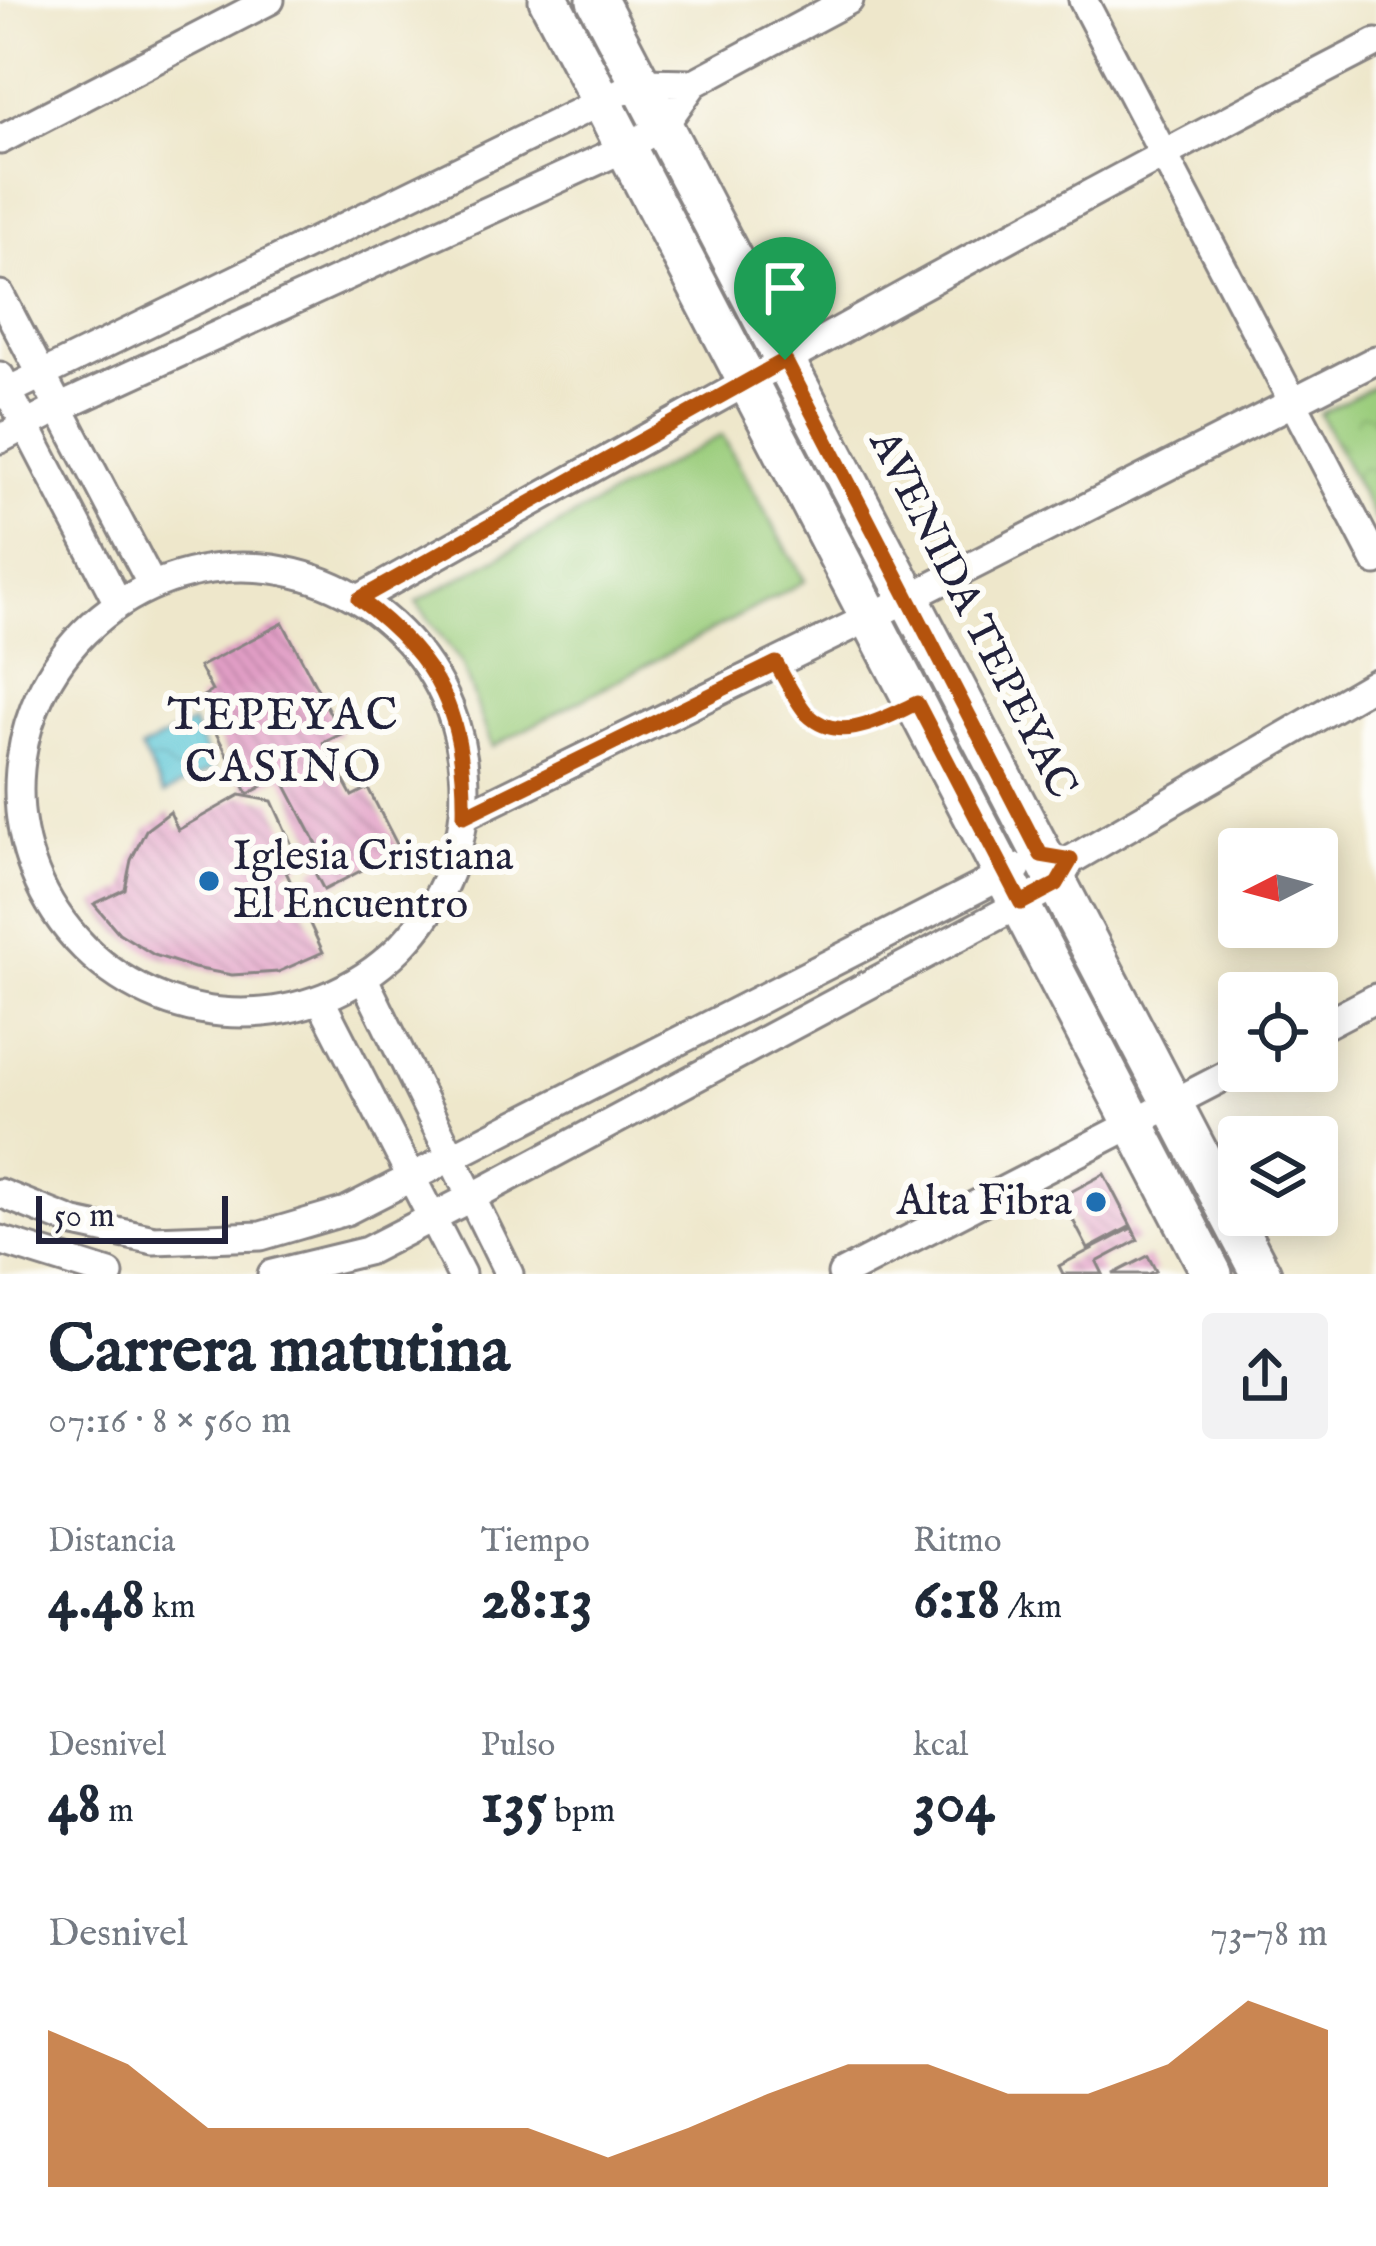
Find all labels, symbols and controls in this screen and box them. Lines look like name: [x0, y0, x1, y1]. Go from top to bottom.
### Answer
pin: [734, 237, 836, 360]
icon: arrive: [752, 255, 818, 321]
street label: AVENIDA TEPEYAC: [856, 421, 1088, 808]
district label: TEPEYAC CASINO: [167, 688, 401, 797]
north arrow: [1218, 828, 1338, 948]
map controls: [1218, 828, 1338, 1236]
place label: Iglesia Cristiana El Encuentro: [233, 831, 514, 932]
marker: Iglesia Cristiana El Encuentro: [196, 868, 222, 894]
button: locate: [1218, 972, 1338, 1092]
button: layers: [1218, 1116, 1338, 1236]
place label: Alta Fibra: [896, 1176, 1073, 1229]
marker: Alta Fibra: [1083, 1189, 1109, 1215]
scale bar: [36, 1190, 228, 1243]
text: 50 m: [54, 1196, 115, 1238]
text: Carrera matutina: [48, 1310, 510, 1394]
button: share: [1202, 1313, 1328, 1439]
text: 07:16 · 8 × 560 m: [48, 1397, 291, 1446]
text: Distancia: [48, 1521, 175, 1563]
text: Tiempo: [481, 1521, 590, 1563]
text: Ritmo: [913, 1521, 1001, 1563]
text: 4.48: [48, 1563, 145, 1639]
text: 28:13: [481, 1563, 593, 1639]
text: 6:18: [913, 1563, 1000, 1639]
text: km: [145, 1587, 195, 1629]
text: /km: [1000, 1587, 1062, 1629]
text: Desnivel: [48, 1725, 166, 1767]
text: Pulso: [481, 1725, 555, 1767]
text: kcal: [913, 1725, 968, 1767]
text: 48: [48, 1767, 101, 1843]
text: 135: [481, 1767, 547, 1843]
text: 304: [913, 1767, 995, 1843]
text: m: [101, 1791, 134, 1833]
text: bpm: [547, 1791, 615, 1833]
text: Desnivel: [48, 1910, 188, 1959]
text: 73–78 m: [1210, 1910, 1328, 1959]

